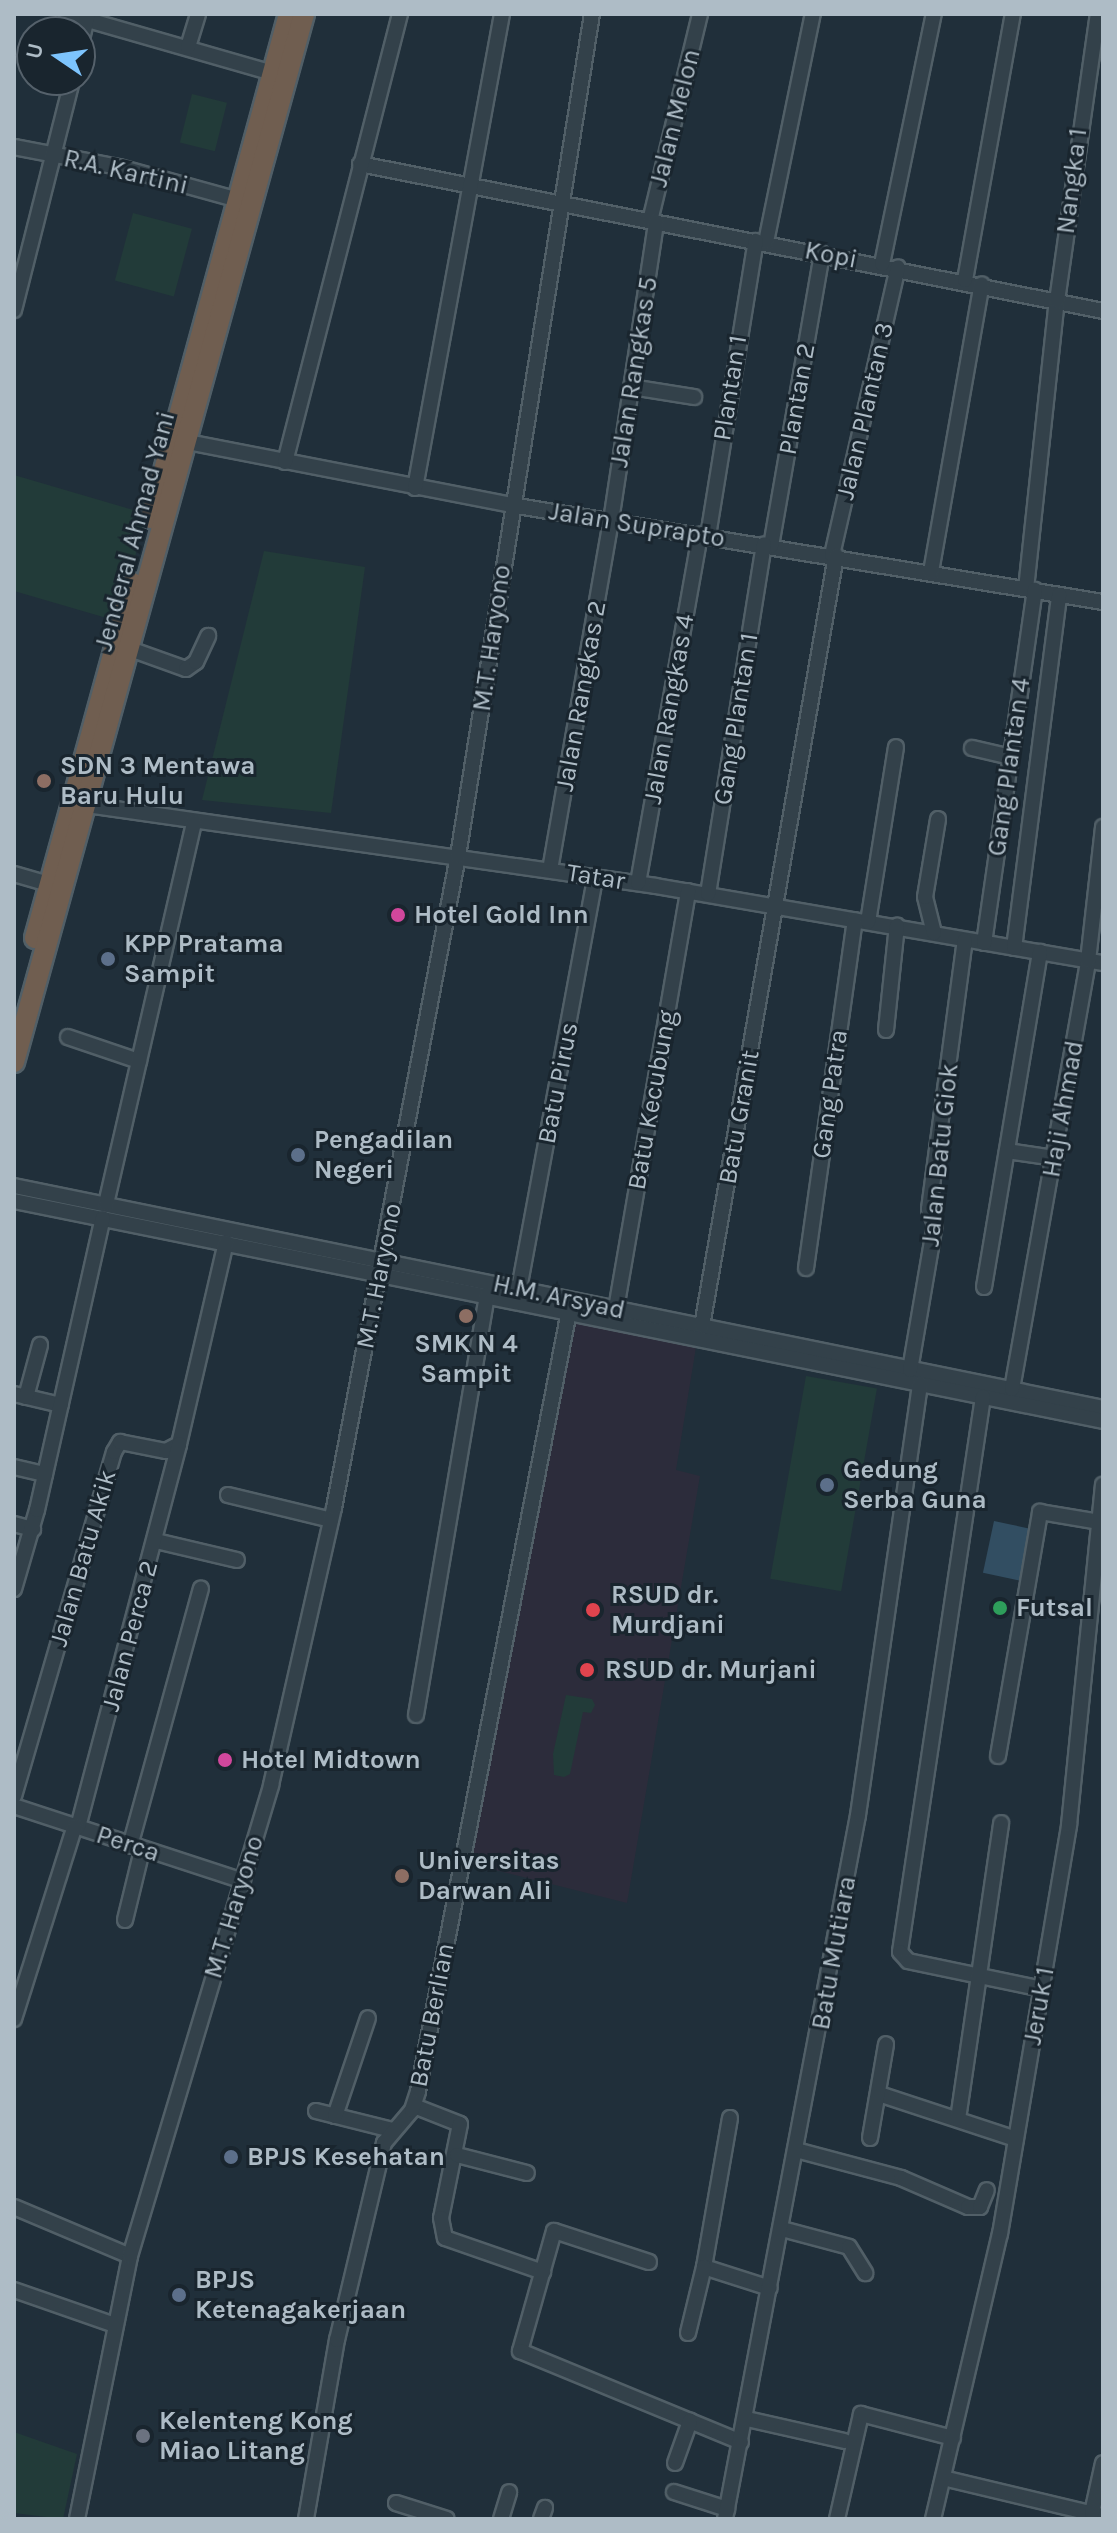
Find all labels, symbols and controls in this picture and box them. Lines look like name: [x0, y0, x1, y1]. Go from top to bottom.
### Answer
north arrow: [16, 16, 96, 96]
text: U: [20, 41, 49, 61]
street label: Jalan Melon: [643, 46, 707, 190]
street label: Nangka 1: [1050, 126, 1094, 236]
street label: R.A. Kartini: [61, 143, 191, 201]
street label: Kopi: [802, 235, 860, 275]
street label: Jalan Rangkas 5: [604, 275, 664, 469]
street label: Jalan Plantan 3: [829, 319, 901, 503]
street label: Plantan 1: [706, 333, 754, 443]
street label: Plantan 2: [772, 341, 822, 457]
street label: Jenderal Ahmad Yani: [88, 408, 182, 654]
street label: Jalan Suprapto: [547, 496, 727, 554]
street label: M.T. Haryono: [466, 563, 518, 713]
street label: Jalan Rangkas 2: [549, 598, 613, 794]
street label: Jalan Rangkas 4: [637, 612, 701, 806]
street label: Gang Plantan 1: [707, 631, 765, 807]
street label: Gang Plantan 4: [981, 676, 1037, 858]
place label: SDN 3 Mentawa Baru Hulu: [60, 750, 255, 812]
marker: SDN 3 Mentawa Baru Hulu: [35, 772, 53, 790]
street label: Tatar: [565, 857, 627, 897]
place label: Hotel Gold Inn: [414, 899, 589, 931]
marker: Hotel Gold Inn: [389, 906, 407, 924]
place label: KPP Pratama Sampit: [124, 928, 284, 990]
marker: KPP Pratama Sampit: [99, 950, 117, 968]
street label: Batu Kecubung: [621, 1008, 683, 1192]
street label: Batu Pirus: [531, 1020, 585, 1146]
street label: Gang Patra: [806, 1028, 854, 1160]
street label: Haji Ahmad: [1036, 1038, 1090, 1180]
street label: Batu Granit: [712, 1047, 766, 1187]
street label: Jalan Batu Giok: [915, 1062, 965, 1248]
place label: Pengadilan Negeri: [314, 1124, 453, 1186]
marker: Pengadilan Negeri: [289, 1146, 307, 1164]
street label: M.T. Haryono: [350, 1200, 408, 1352]
street label: H.M. Arsyad: [490, 1268, 628, 1326]
marker: SMK N 4 Sampit: [457, 1307, 475, 1325]
place label: SMK N 4 Sampit: [414, 1328, 518, 1390]
place label: Gedung Serba Guna: [843, 1454, 987, 1516]
street label: Jalan Batu Akik: [43, 1466, 123, 1650]
marker: Gedung Serba Guna: [818, 1476, 836, 1494]
street label: Jalan Perca 2: [95, 1557, 165, 1715]
place label: RSUD dr. Murdjani: [611, 1579, 725, 1640]
place label: Futsal: [1016, 1592, 1093, 1624]
marker: RSUD dr. Murdjani: [582, 1599, 604, 1621]
marker: Futsal: [991, 1599, 1009, 1617]
place label: RSUD dr. Murjani: [605, 1654, 817, 1686]
marker: RSUD dr. Murjani: [576, 1659, 598, 1681]
place label: Hotel Midtown: [241, 1744, 421, 1776]
marker: Hotel Midtown: [216, 1751, 234, 1769]
street label: Perca: [92, 1819, 164, 1869]
street label: M.T. Haryono: [197, 1832, 271, 1982]
place label: Universitas Darwan Ali: [418, 1845, 560, 1906]
marker: Universitas Darwan Ali: [393, 1867, 411, 1885]
street label: Batu Mutiara: [805, 1874, 863, 2032]
street label: Batu Berlian: [403, 1940, 461, 2090]
street label: Jeruk 1: [1017, 1965, 1061, 2047]
place label: BPJS Kesehatan: [247, 2141, 445, 2173]
marker: BPJS Kesehatan: [222, 2148, 240, 2166]
place label: BPJS Ketenagakerjaan: [195, 2264, 406, 2326]
marker: BPJS Ketenagakerjaan: [170, 2286, 188, 2304]
place label: Kelenteng Kong Miao Litang: [159, 2405, 353, 2466]
marker: Kelenteng Kong Miao Litang: [134, 2427, 152, 2445]

